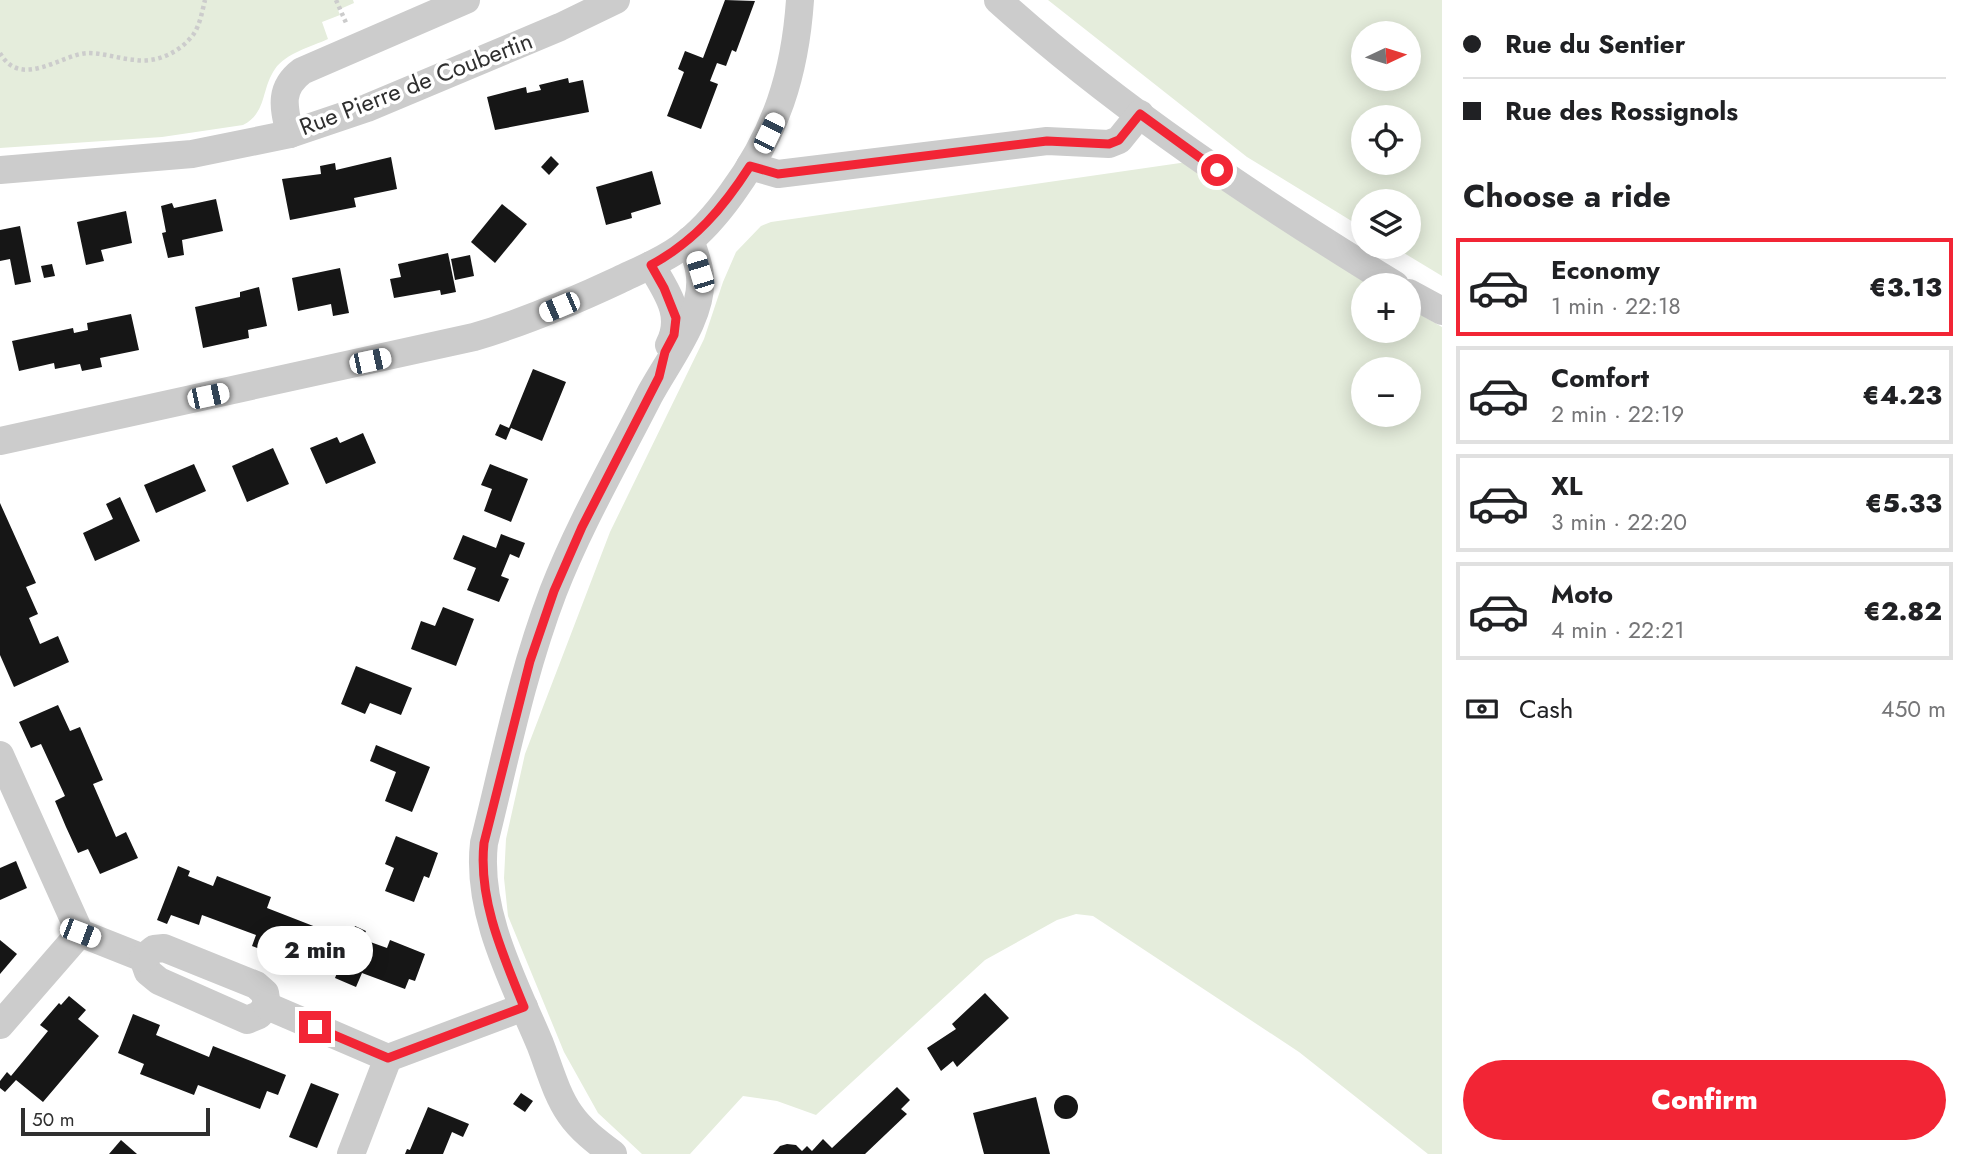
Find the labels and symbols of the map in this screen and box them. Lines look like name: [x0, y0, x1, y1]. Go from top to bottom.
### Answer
north arrow: [1351, 21, 1421, 91]
street label: Rue Pierre de Coubertin: [294, 23, 538, 144]
car: [751, 110, 788, 156]
route start: [1201, 154, 1233, 186]
car: [684, 249, 717, 295]
car: [536, 289, 583, 325]
car: [348, 346, 393, 376]
car: [186, 381, 231, 411]
car: [57, 916, 104, 950]
callout: 2 min: [257, 926, 373, 974]
route end: [299, 1011, 331, 1043]
scale bar: [21, 1105, 210, 1137]

